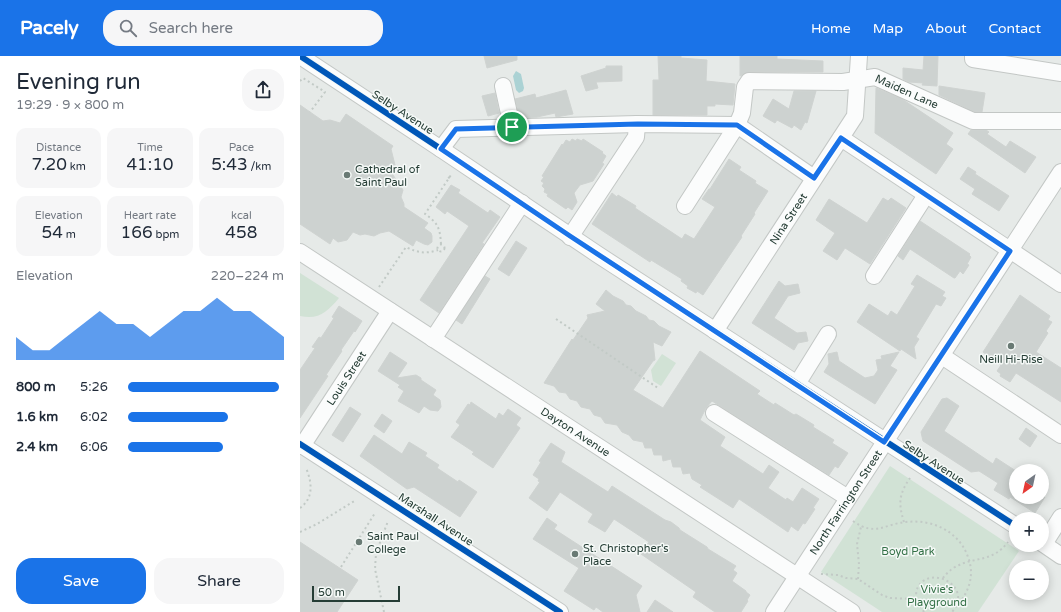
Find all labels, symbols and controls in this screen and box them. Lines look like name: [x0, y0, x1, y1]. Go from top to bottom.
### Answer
search box: [103, 10, 383, 46]
text: Pacely: [20, 17, 79, 39]
icon: search: [117, 17, 139, 39]
text: Search here: [149, 19, 233, 37]
text: Home: [811, 20, 851, 37]
text: Map: [873, 20, 903, 37]
text: About: [925, 20, 967, 37]
text: Contact: [989, 20, 1041, 37]
text: Evening run: [16, 69, 141, 95]
button: share: [242, 69, 284, 111]
street label: Maiden Lane: [873, 72, 940, 112]
street label: Selby Avenue: [370, 88, 436, 137]
text: 19:29 · 9 × 800 m: [16, 97, 124, 113]
pin: [495, 110, 529, 144]
icon: arrive: [501, 116, 523, 138]
text: Distance: [36, 141, 81, 154]
text: Time: [137, 141, 163, 154]
text: Pace: [229, 141, 254, 154]
text: 7.20: [31, 154, 67, 175]
text: 41:10: [126, 154, 174, 175]
text: 5:43: [211, 154, 248, 175]
text: km: [67, 160, 86, 173]
text: /km: [248, 160, 271, 173]
place label: Cathedral of Saint Paul: [355, 163, 420, 189]
marker: Cathedral of Saint Paul: [342, 170, 352, 180]
street label: Nina Street: [767, 191, 810, 247]
text: Elevation: [35, 209, 83, 222]
text: Heart rate: [124, 209, 176, 222]
text: kcal: [231, 209, 252, 222]
text: 54: [42, 222, 63, 243]
text: 166: [121, 222, 153, 243]
text: 458: [225, 222, 257, 243]
text: m: [63, 228, 76, 241]
text: bpm: [153, 228, 179, 241]
text: Elevation: [16, 268, 73, 284]
text: 220–224 m: [211, 268, 284, 284]
marker: Neill Hi-Rise: [1006, 341, 1016, 351]
street label: Louis Street: [324, 349, 369, 408]
place label: Neill Hi-Rise: [979, 353, 1043, 366]
text: 800 m: [16, 379, 56, 395]
text: 5:26: [80, 379, 108, 395]
street label: Dayton Avenue: [538, 405, 612, 459]
text: 1.6 km: [16, 409, 58, 425]
text: 6:02: [80, 409, 108, 425]
street label: Selby Avenue: [901, 438, 967, 487]
text: 2.4 km: [16, 439, 58, 455]
text: 6:06: [80, 439, 108, 455]
street label: North Farrington Street: [807, 448, 885, 557]
north arrow: [1009, 464, 1049, 504]
map controls: [1009, 464, 1049, 600]
street label: Marshall Avenue: [396, 490, 476, 549]
button: +: [1009, 512, 1049, 552]
place label: Saint Paul College: [367, 530, 419, 556]
marker: Saint Paul College: [354, 537, 364, 547]
place label: St. Christopher's Place: [583, 542, 669, 568]
park label: Boyd Park: [881, 545, 935, 558]
marker: St. Christopher's Place: [570, 549, 580, 559]
button: Save: [16, 558, 146, 604]
button: Share: [154, 558, 284, 604]
button: −: [1009, 560, 1049, 600]
park label: Vivie's Playground: [907, 583, 967, 609]
scale bar: [312, 584, 400, 603]
text: 50 m: [318, 586, 345, 599]

